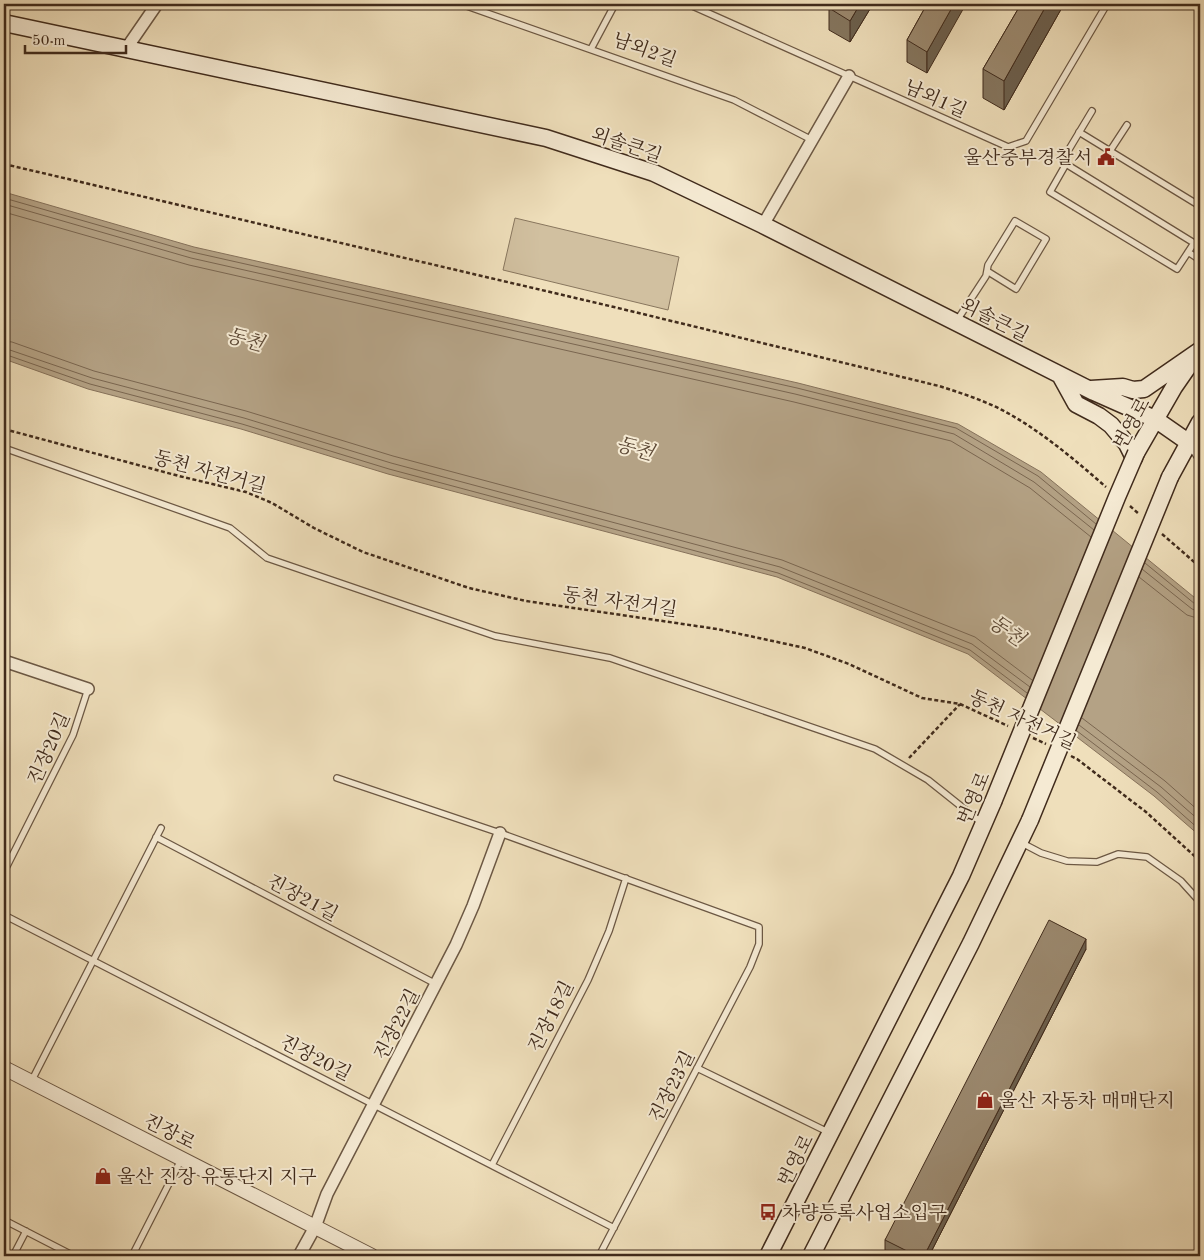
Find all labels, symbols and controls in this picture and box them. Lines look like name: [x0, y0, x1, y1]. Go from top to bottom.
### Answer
scale bar: [25, 22, 126, 54]
street label: 남외2길: [610, 29, 679, 72]
text: 50 m: [32, 34, 66, 49]
street label: 남외1길: [901, 76, 970, 122]
street label: 외솔큰길: [588, 123, 665, 167]
public building icon: 울산중부경찰서: [1096, 147, 1116, 167]
place label: 울산중부경찰서: [964, 148, 1092, 169]
street label: 외솔큰길: [957, 293, 1032, 346]
water label: 동천: [223, 323, 268, 356]
street label: 번영로: [1110, 395, 1155, 453]
water label: 동천: [613, 432, 658, 465]
street label: 동천 자전거길: [151, 447, 268, 498]
street label: 동천 자전거길: [561, 584, 678, 621]
water label: 동천: [984, 610, 1031, 652]
street label: 동천 자전거길: [966, 686, 1079, 754]
street label: 진장20길: [24, 709, 75, 788]
street label: 번영로: [954, 769, 995, 828]
street label: 진장21길: [263, 871, 341, 926]
street label: 진장18길: [524, 978, 578, 1056]
street label: 진장22길: [370, 986, 424, 1064]
street label: 진장20길: [276, 1031, 354, 1085]
street label: 진장23길: [645, 1048, 699, 1126]
shop icon: 울산 자동차 매매단지: [975, 1090, 995, 1110]
place label: 울산 자동차 매매단지: [999, 1091, 1175, 1112]
street label: 진장로: [140, 1110, 199, 1154]
street label: 번영로: [774, 1131, 818, 1190]
shop icon: 울산 진장 유통단지 지구: [93, 1166, 113, 1186]
place label: 울산 진장 유통단지 지구: [117, 1167, 317, 1188]
bus stop icon: 차량등록사업소입구: [758, 1202, 778, 1222]
place label: 차량등록사업소입구: [782, 1203, 947, 1224]

